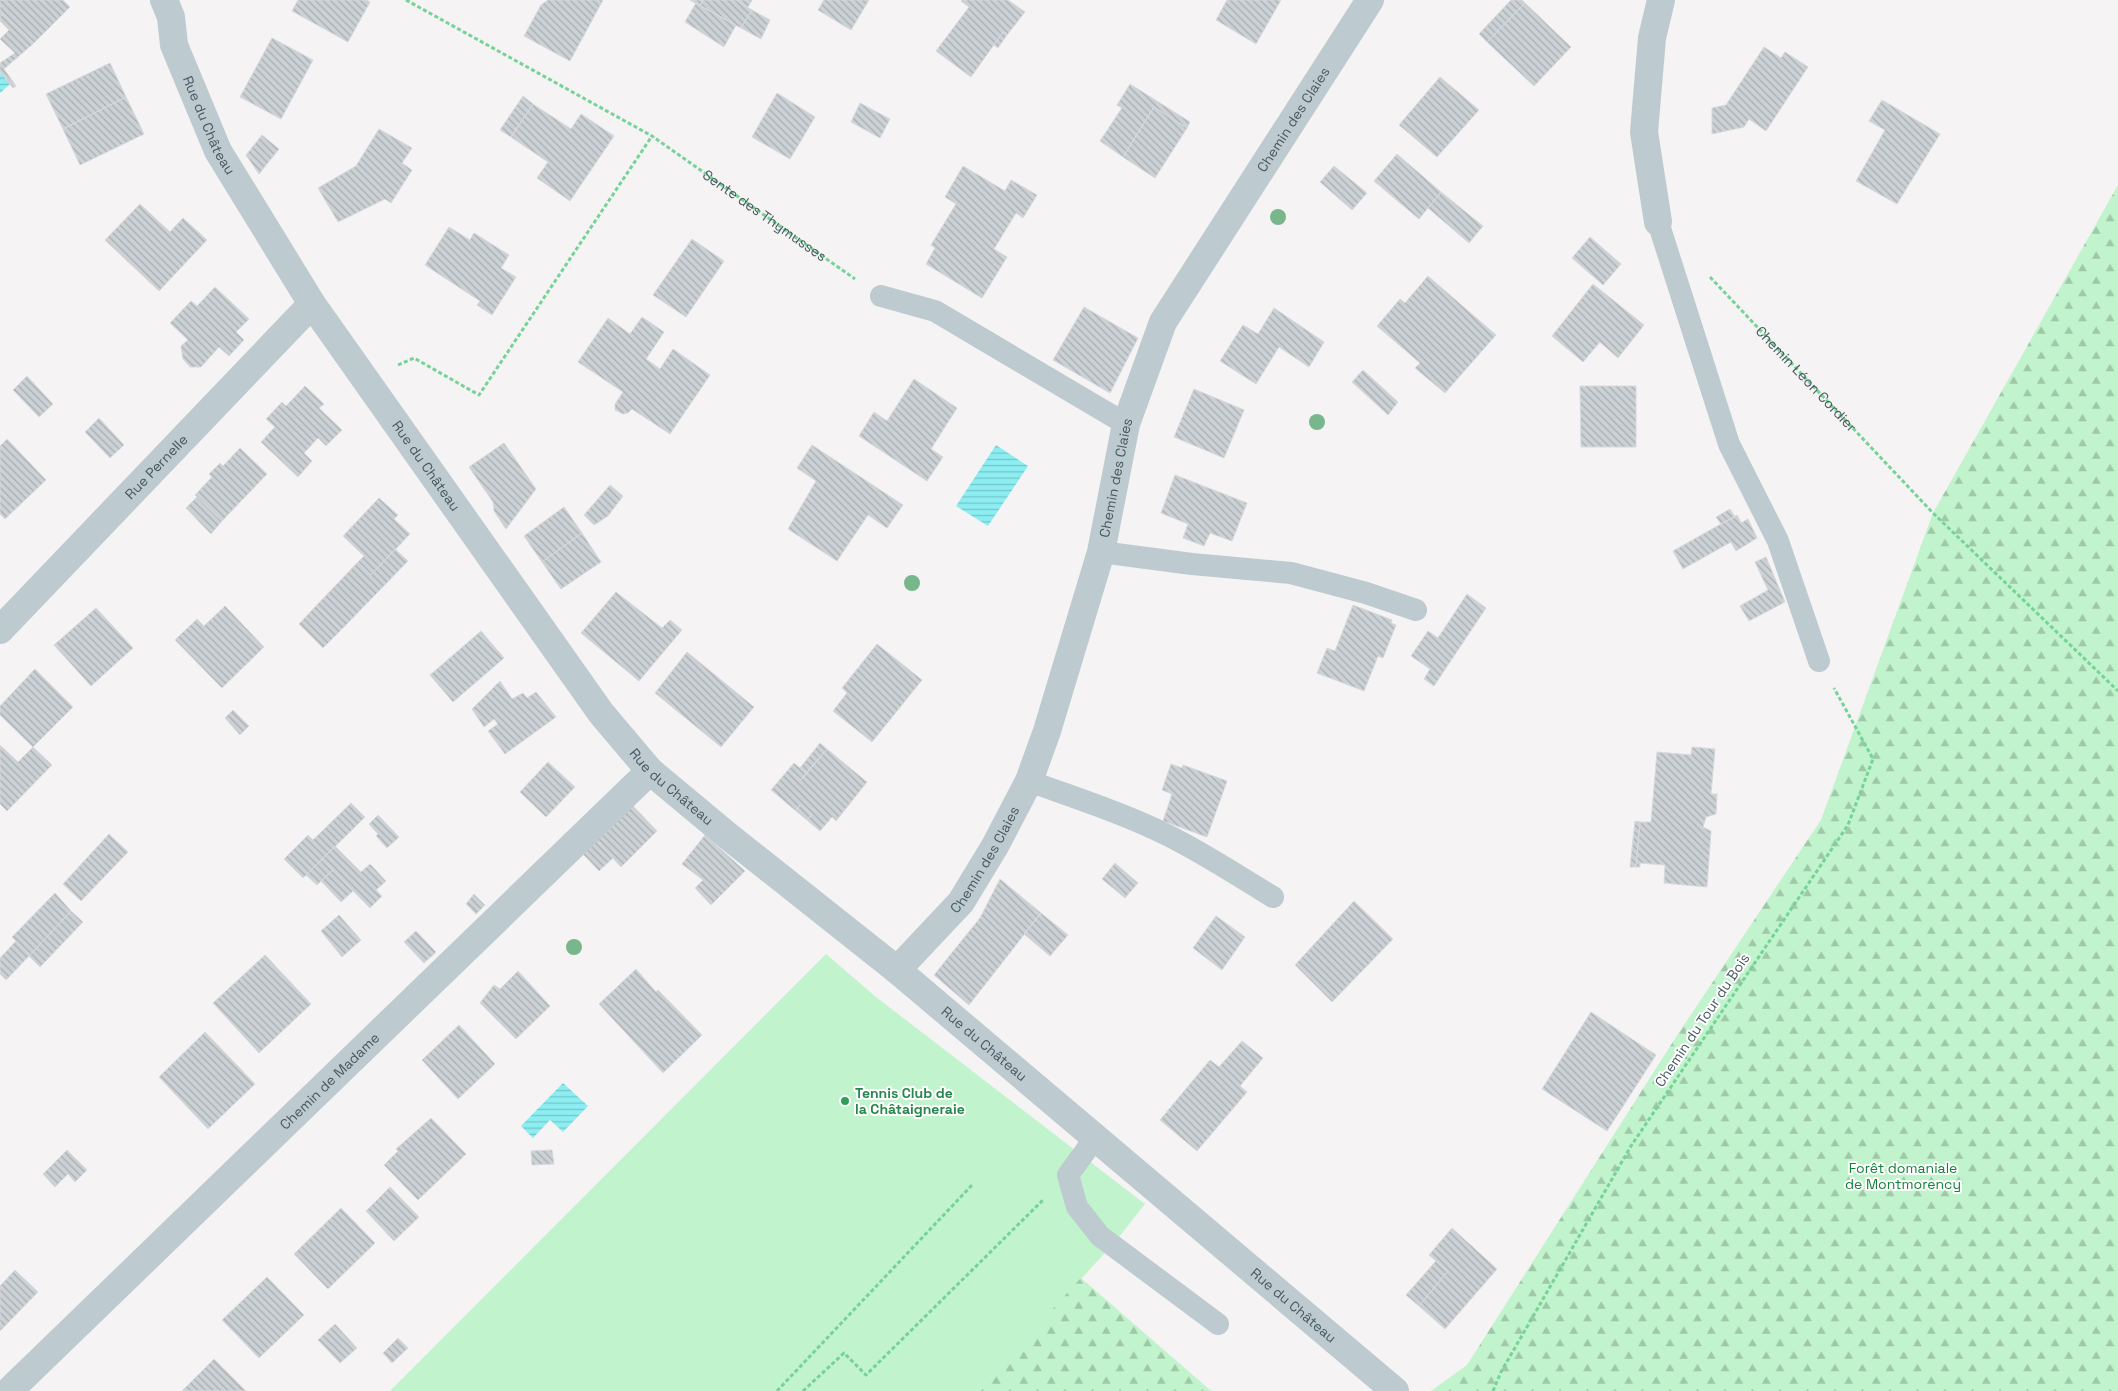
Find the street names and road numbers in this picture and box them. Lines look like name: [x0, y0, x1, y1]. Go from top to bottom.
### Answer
street label: Chemin des Claies: [1253, 64, 1334, 175]
street label: Rue du Château: [179, 73, 239, 178]
street label: Sente des Thymusses: [699, 166, 830, 265]
street label: Chemin Léon Cordier: [1752, 322, 1860, 435]
street label: Chemin des Claies: [1095, 415, 1137, 539]
street label: Rue du Château: [388, 417, 464, 515]
street label: Rue Pernelle: [121, 430, 192, 503]
street label: Rue du Château: [626, 745, 717, 829]
street label: Chemin des Claies: [946, 803, 1023, 917]
street label: Chemin du Tour du Bois: [1651, 950, 1753, 1090]
street label: Rue du Château: [938, 1002, 1031, 1085]
street label: Chemin de Madame: [276, 1029, 383, 1133]
street label: Rue du Château: [1247, 1264, 1340, 1346]

